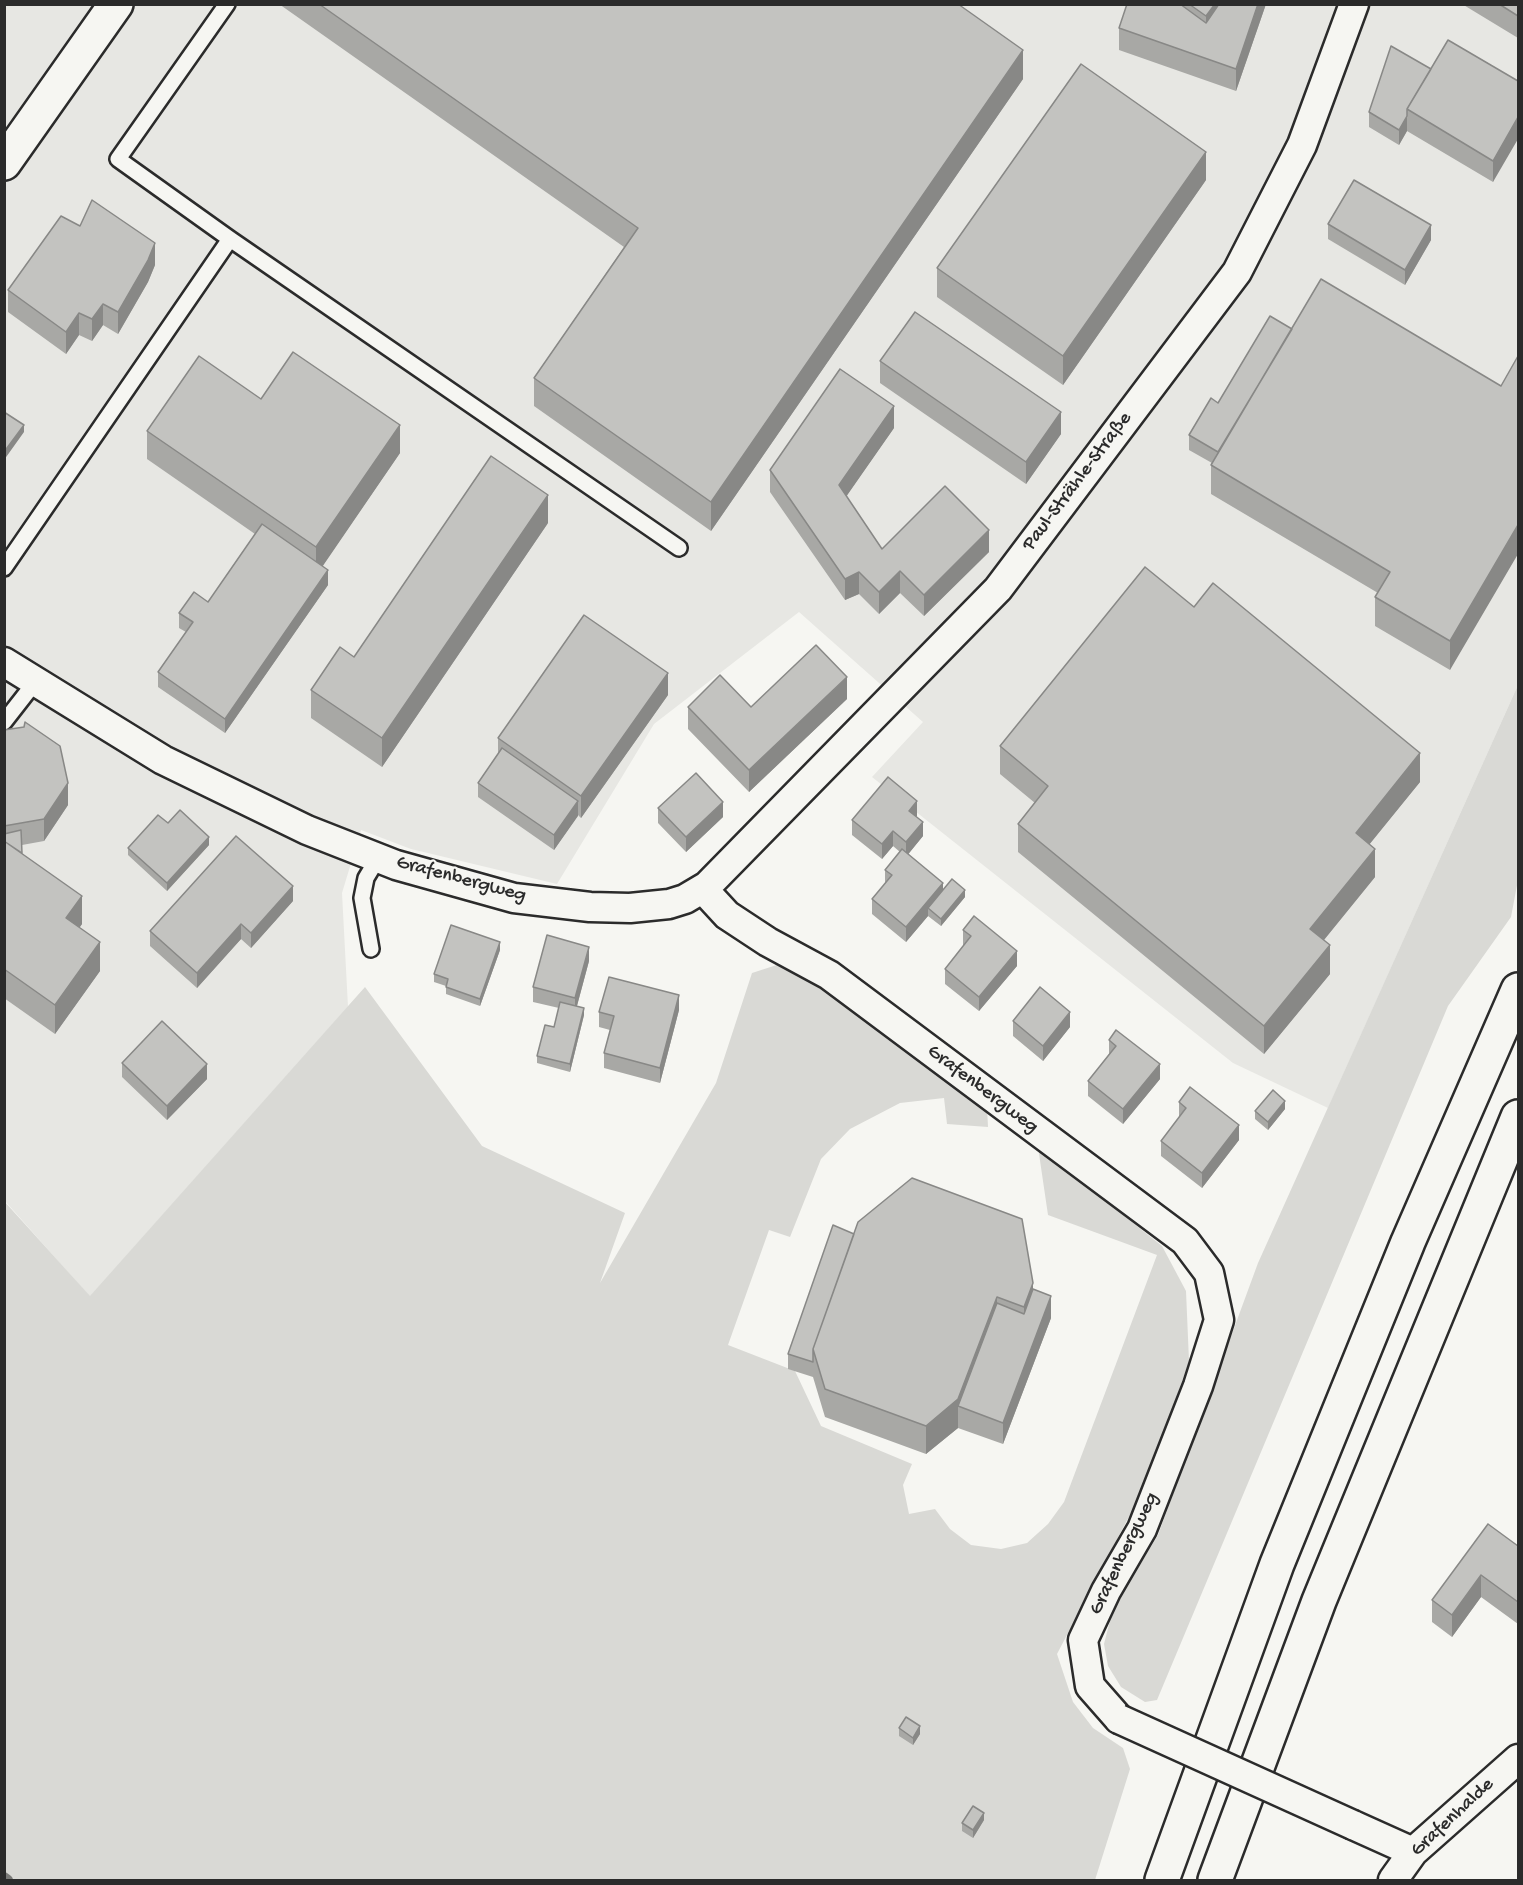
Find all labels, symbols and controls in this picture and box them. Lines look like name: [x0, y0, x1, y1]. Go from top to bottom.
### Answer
street label: Paul-Strähle-Straße: [1018, 408, 1138, 556]
street label: Grafenbergweg: [394, 851, 528, 909]
street label: Grafenbergweg: [922, 1040, 1042, 1140]
street label: Grafenbergweg: [1085, 1489, 1165, 1619]
street label: Grafenhalde: [1406, 1773, 1500, 1863]

